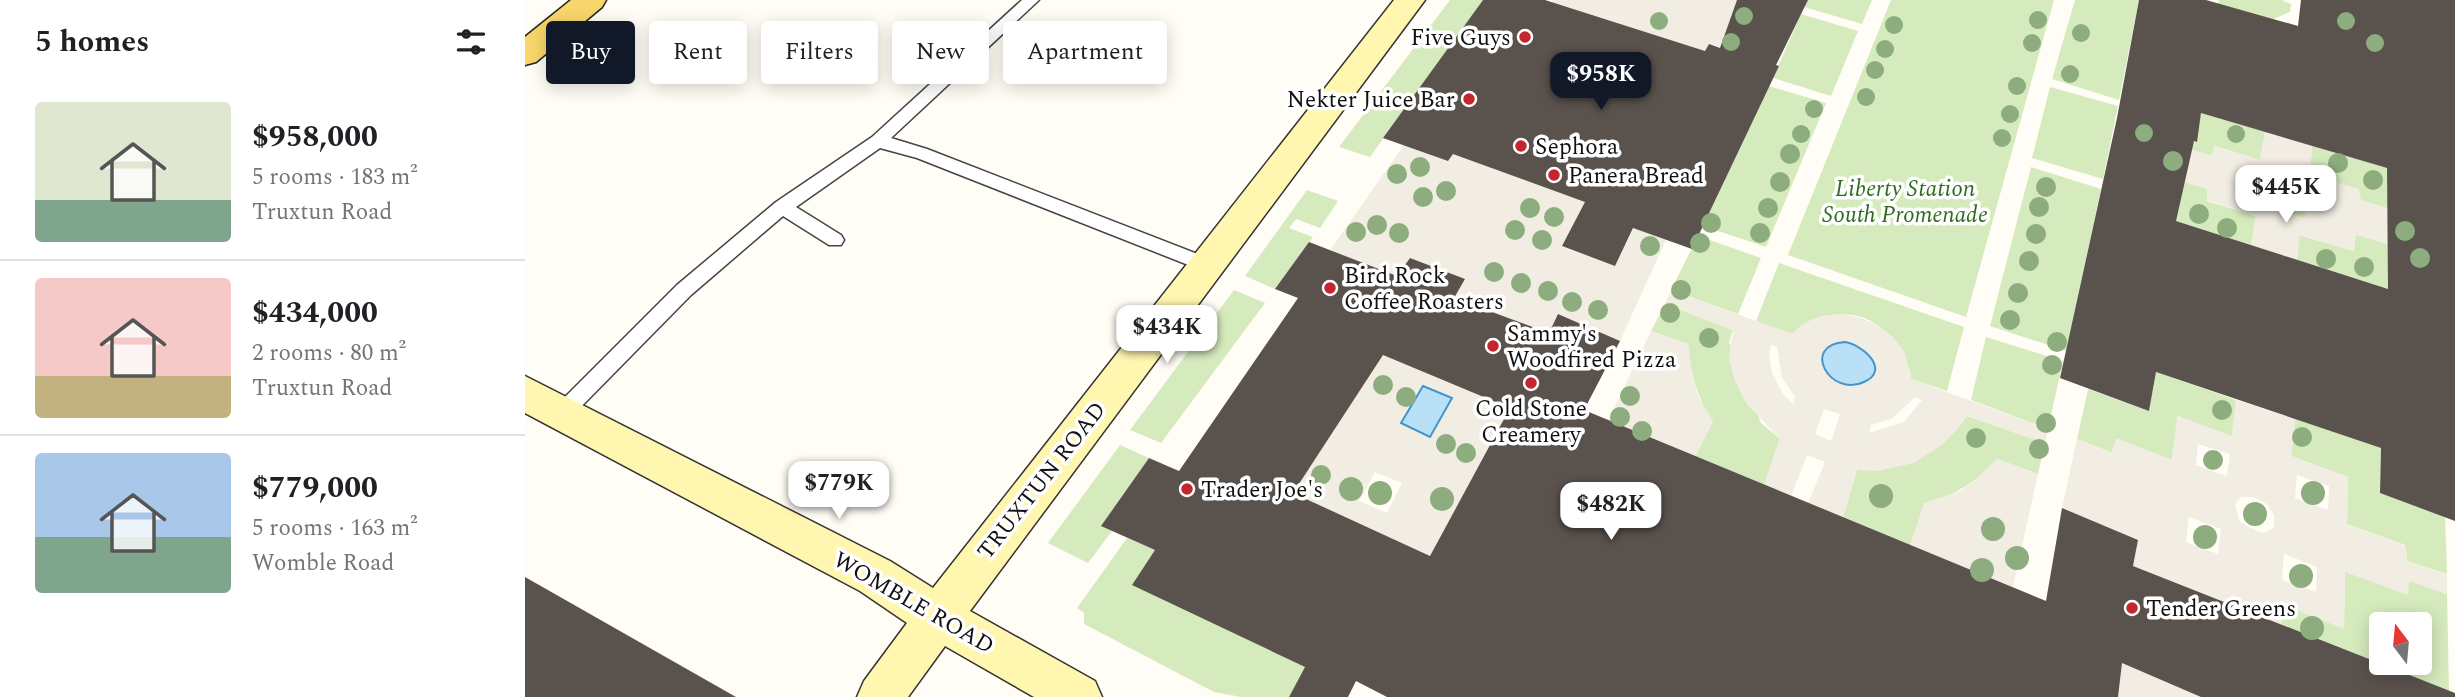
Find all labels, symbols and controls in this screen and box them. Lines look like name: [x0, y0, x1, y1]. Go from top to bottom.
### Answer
text: 5 homes: [35, 19, 149, 65]
chip: Buy: [546, 21, 635, 84]
chip: Rent: [649, 21, 747, 84]
chip: Filters: [761, 21, 878, 84]
chip: New: [892, 21, 989, 84]
chip: Apartment: [1003, 21, 1167, 84]
place label: Five Guys: [1410, 21, 1511, 56]
icon: filters: [452, 23, 490, 61]
marker: Five Guys: [1517, 29, 1533, 45]
pin: $958K: [1552, 52, 1650, 112]
text: $958K: [1566, 57, 1636, 92]
place label: Nekter Juice Bar: [1287, 83, 1455, 118]
marker: Nekter Juice Bar: [1461, 91, 1477, 107]
text: $958,000: [252, 114, 378, 160]
icon: home: [91, 130, 175, 214]
place label: Sephora: [1535, 130, 1618, 165]
marker: Sephora: [1513, 138, 1529, 154]
place label: Panera Bread: [1568, 159, 1704, 194]
text: 5 rooms · 183 m²: [252, 160, 418, 195]
pin: $445K: [2237, 166, 2335, 225]
marker: Panera Bread: [1546, 167, 1562, 183]
text: $445K: [2251, 170, 2321, 205]
park label: Liberty Station South Promenade: [1822, 172, 1988, 233]
text: Truxtun Road: [252, 195, 392, 230]
place label: Bird Rock Coffee Roasters: [1344, 259, 1504, 320]
marker: Bird Rock Coffee Roasters: [1322, 280, 1338, 296]
text: $434,000: [252, 290, 378, 336]
icon: home: [91, 306, 175, 390]
pin: $434K: [1118, 306, 1216, 365]
text: $434K: [1132, 310, 1202, 345]
place label: Sammy's Woodfired Pizza: [1507, 317, 1676, 378]
text: 2 rooms · 80 m²: [252, 336, 406, 371]
marker: Sammy's Woodfired Pizza: [1485, 338, 1501, 354]
text: Truxtun Road: [252, 371, 392, 406]
marker: Cold Stone Creamery: [1523, 375, 1539, 391]
place label: Cold Stone Creamery: [1475, 392, 1587, 453]
street label: TRUXTUN ROAD: [969, 394, 1115, 567]
pin: $779K: [790, 462, 888, 521]
text: $779,000: [252, 465, 378, 511]
text: $779K: [804, 466, 874, 501]
place label: Trader Joe's: [1201, 473, 1323, 508]
icon: home: [91, 481, 175, 565]
marker: Trader Joe's: [1179, 481, 1195, 497]
pin: $482K: [1562, 482, 1660, 542]
text: $482K: [1576, 487, 1646, 522]
text: 5 rooms · 163 m²: [252, 511, 418, 546]
street label: WOMBLE ROAD: [826, 543, 1000, 664]
text: Womble Road: [252, 546, 394, 581]
place label: Tender Greens: [2146, 592, 2296, 627]
marker: Tender Greens: [2124, 600, 2140, 616]
north arrow: [2369, 612, 2433, 676]
map controls: [2369, 612, 2432, 675]

